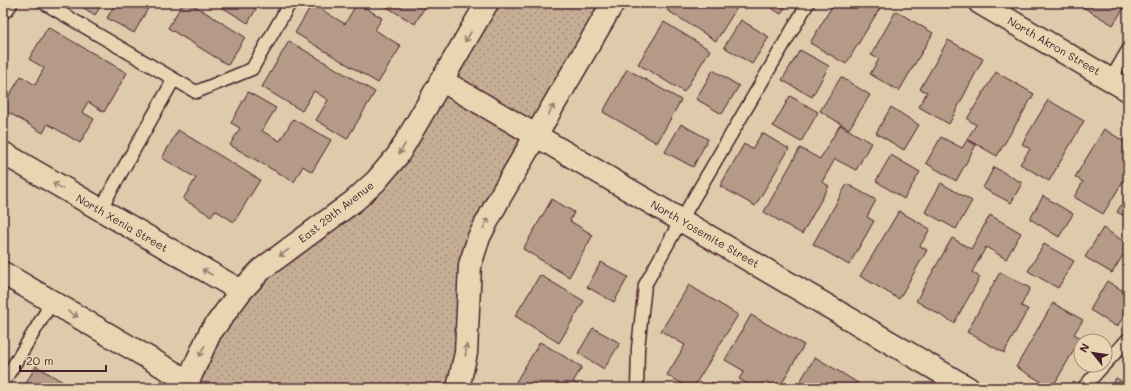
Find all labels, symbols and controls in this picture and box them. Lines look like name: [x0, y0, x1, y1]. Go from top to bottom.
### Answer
street label: North Akron Street: [1005, 13, 1104, 78]
one-way arrow: [463, 31, 471, 43]
one-way arrow: [547, 104, 555, 116]
one-way arrow: [397, 143, 405, 155]
street label: East 29th Avenue: [295, 177, 377, 246]
one-way arrow: [52, 181, 64, 189]
street label: North Xenia Street: [74, 190, 171, 255]
street label: North Yosemite Street: [648, 196, 762, 271]
one-way arrow: [483, 217, 490, 229]
one-way arrow: [279, 249, 290, 257]
one-way arrow: [201, 267, 213, 275]
one-way arrow: [67, 310, 78, 318]
north arrow: [1073, 333, 1113, 373]
text: N: [1075, 340, 1092, 355]
one-way arrow: [462, 344, 469, 357]
one-way arrow: [197, 345, 205, 357]
scale bar: [20, 347, 106, 373]
text: 20 m: [26, 352, 54, 368]

